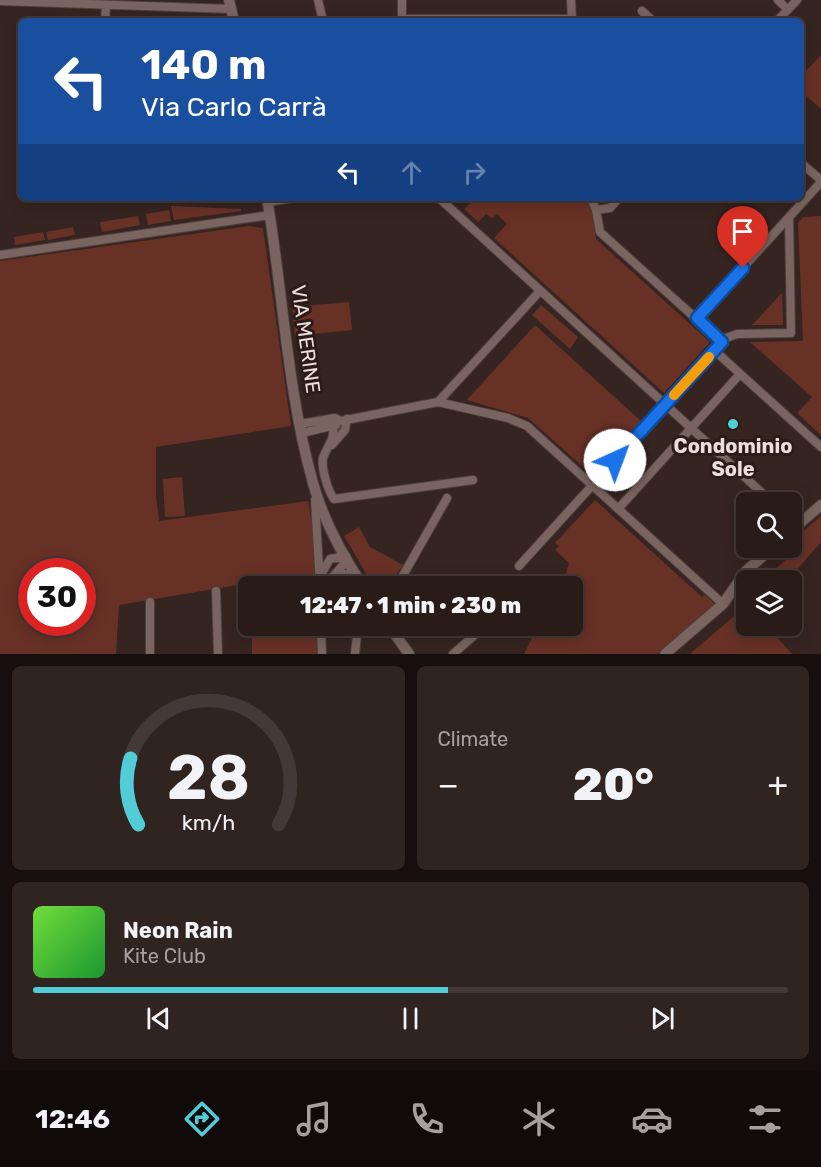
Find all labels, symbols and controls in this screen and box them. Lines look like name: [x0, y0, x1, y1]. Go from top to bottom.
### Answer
text: 140 m: [141, 40, 267, 90]
icon: left: [42, 42, 120, 120]
text: Via Carlo Carrà: [141, 91, 327, 123]
icon: left: [332, 156, 365, 189]
icon: ahead: [395, 156, 428, 189]
icon: right: [458, 156, 491, 189]
pin: [717, 206, 768, 268]
icon: arrive: [726, 215, 759, 248]
street label: VIA MERINE: [287, 283, 325, 395]
marker: Condominio Sole: [726, 417, 740, 431]
position arrow: [583, 428, 647, 492]
place label: Condominio Sole: [674, 434, 792, 481]
map controls: [736, 492, 802, 636]
button: search: [736, 492, 802, 558]
speed limit sign: 30: [18, 558, 96, 636]
button: layers: [736, 570, 802, 636]
text: 12:47 · 1 min · 230 m: [300, 592, 521, 619]
text: Climate: [438, 727, 508, 751]
text: 28: [167, 741, 250, 815]
text: 20°: [573, 758, 654, 811]
text: −: [438, 765, 459, 804]
text: +: [767, 765, 788, 804]
text: km/h: [181, 810, 235, 835]
text: Neon Rain: [123, 917, 233, 944]
text: Kite Club: [123, 944, 206, 968]
icon: previous: [142, 1002, 175, 1035]
icon: pause: [394, 1002, 427, 1035]
icon: next: [646, 1002, 679, 1035]
icon: directions: [181, 1098, 223, 1140]
icon: music: [293, 1098, 335, 1140]
icon: phone: [406, 1098, 448, 1140]
icon: climate: [518, 1098, 560, 1140]
icon: car: [631, 1098, 673, 1140]
icon: filters: [744, 1098, 786, 1140]
text: 12:46: [35, 1103, 110, 1135]

